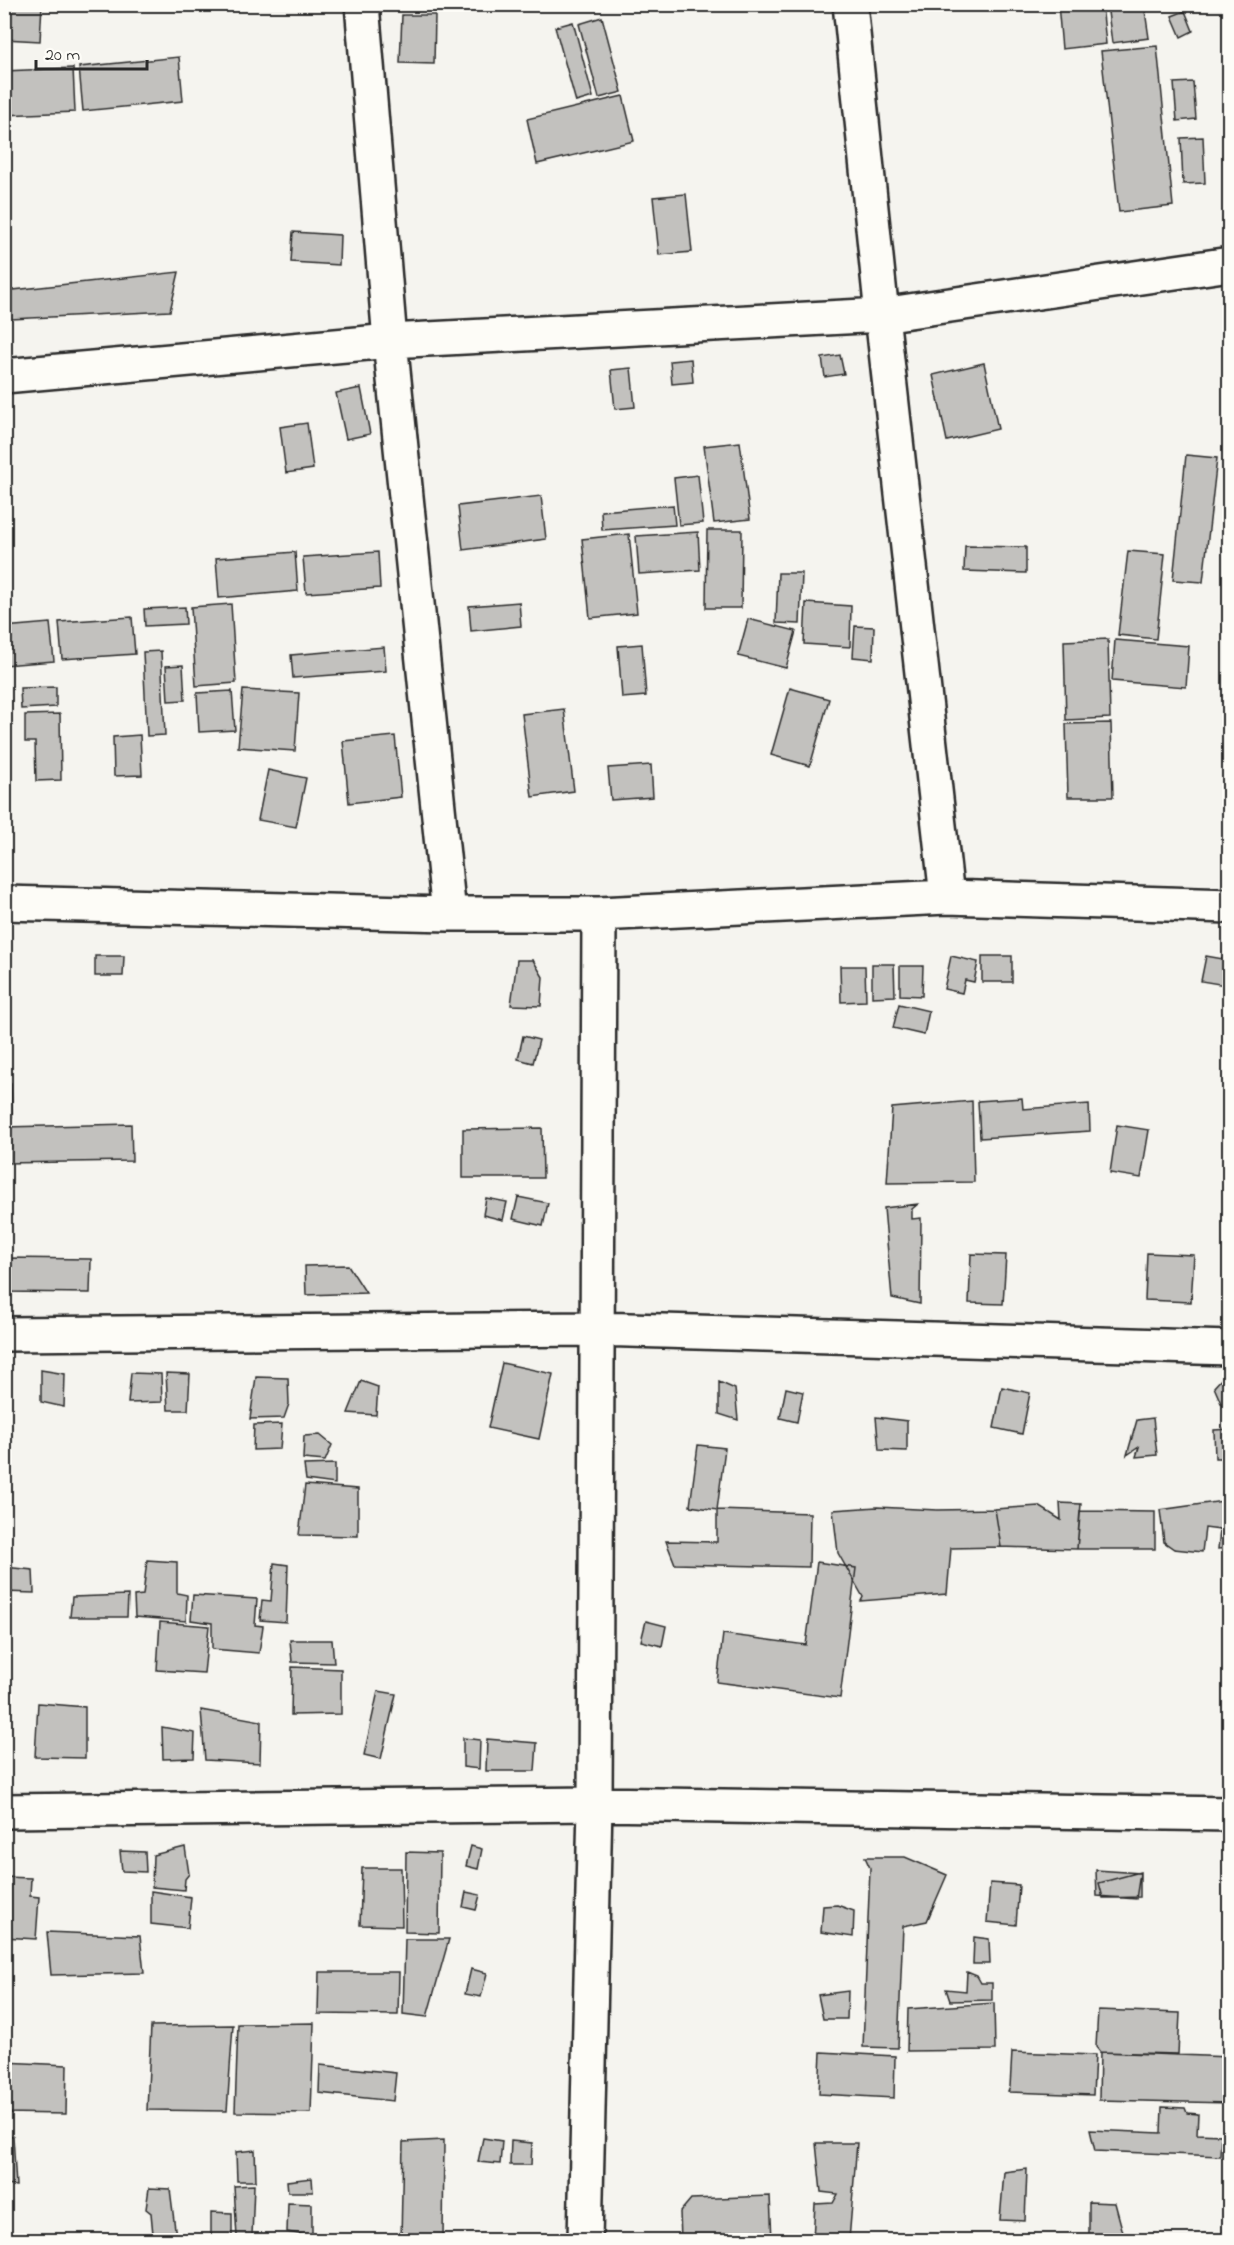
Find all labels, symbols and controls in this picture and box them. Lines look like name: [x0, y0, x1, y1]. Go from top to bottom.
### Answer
scale bar: [36, 33, 147, 71]
text: 20 m: [45, 43, 80, 69]

